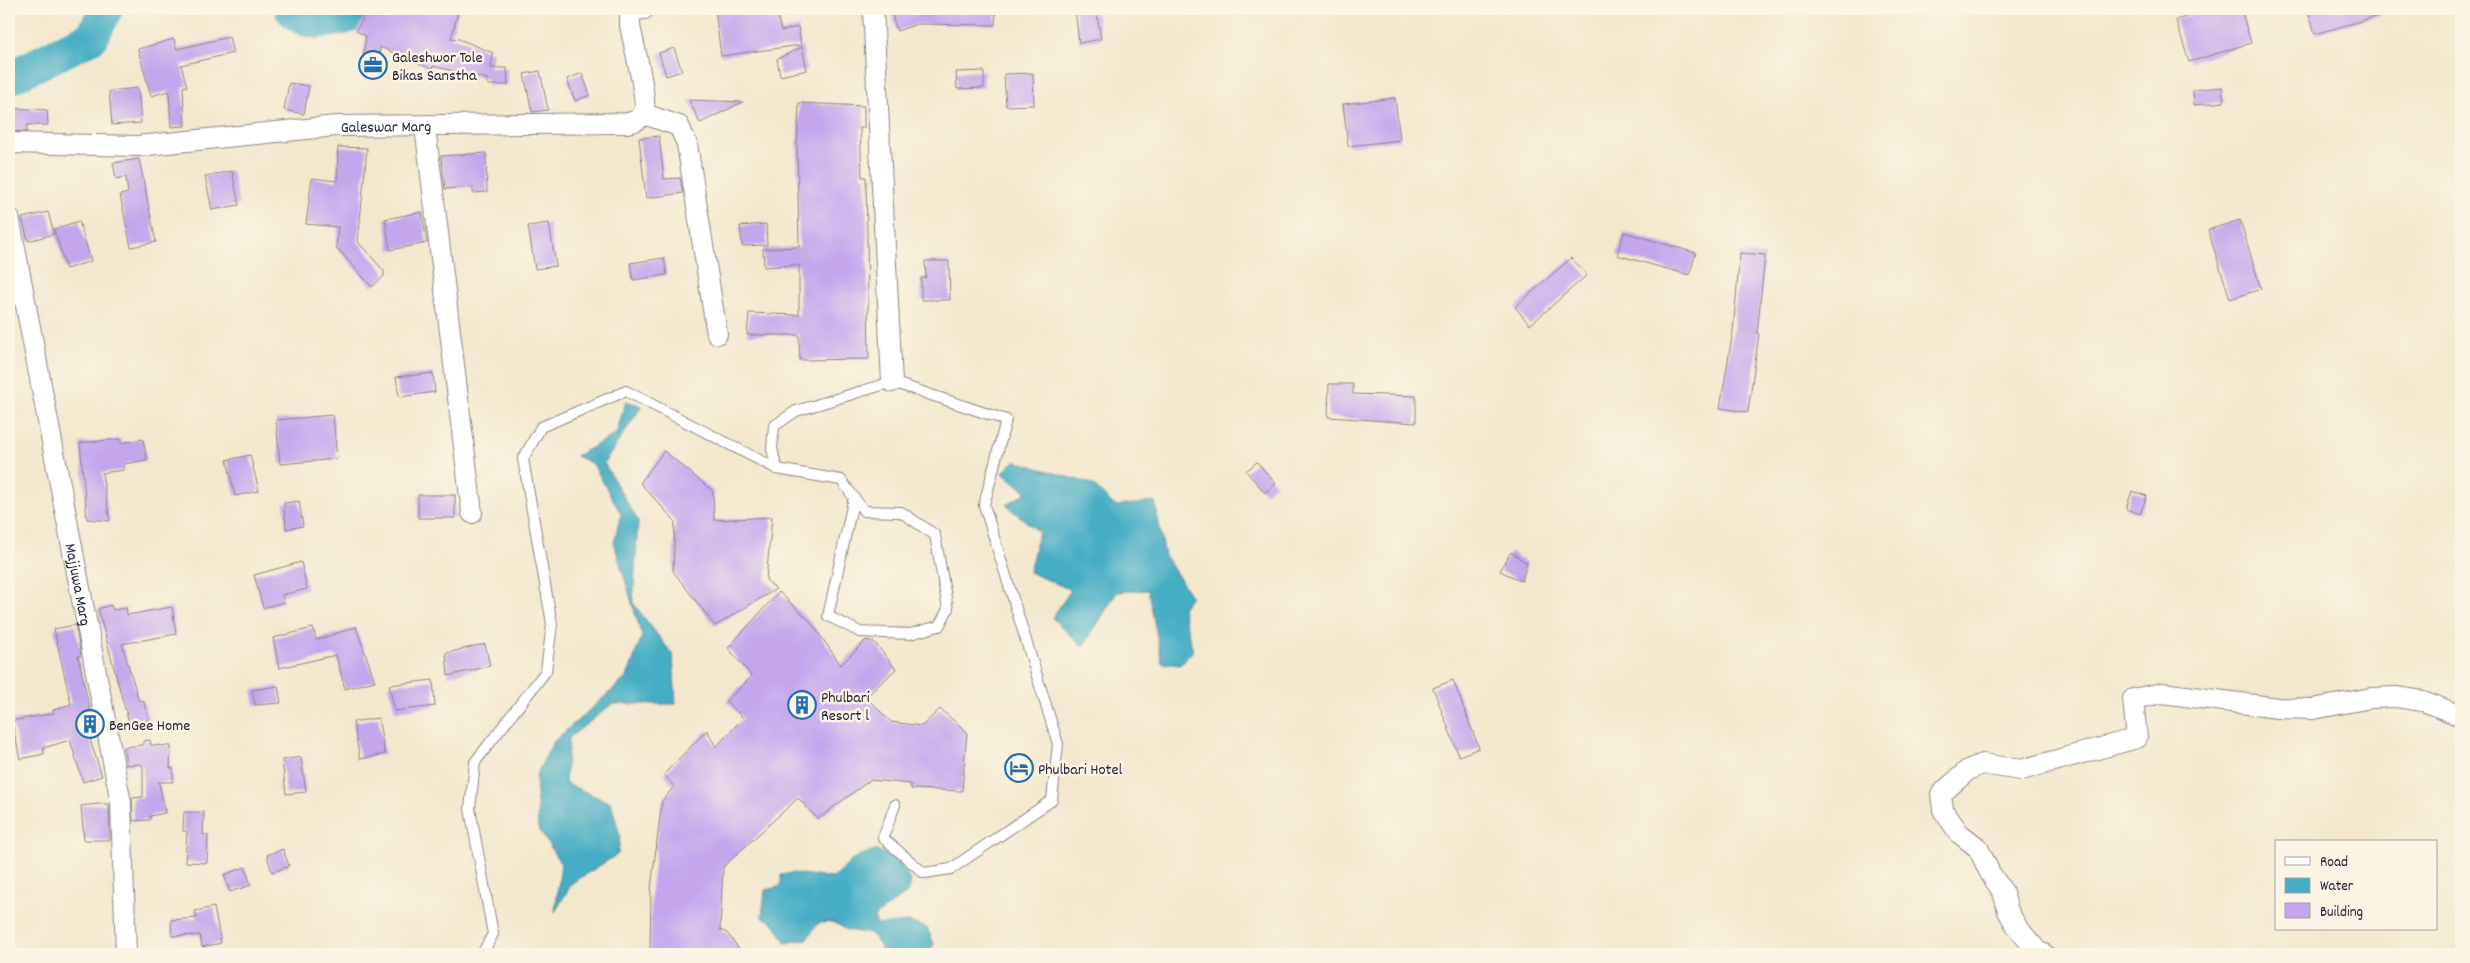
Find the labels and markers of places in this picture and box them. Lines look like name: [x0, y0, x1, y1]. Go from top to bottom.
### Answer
place label: Galeshwor Tole Bikas Sanstha: [392, 47, 482, 88]
office icon: Galeshwor Tole Bikas Sanstha: [358, 50, 388, 80]
place label: Phulbari Resort l: [821, 687, 870, 728]
building icon: Phulbari Resort l: [787, 690, 817, 720]
building icon: BenGee Home: [75, 709, 105, 739]
place label: BenGee Home: [109, 715, 190, 738]
hotel icon: Phulbari Hotel: [1004, 753, 1034, 783]
place label: Phulbari Hotel: [1038, 759, 1123, 782]

